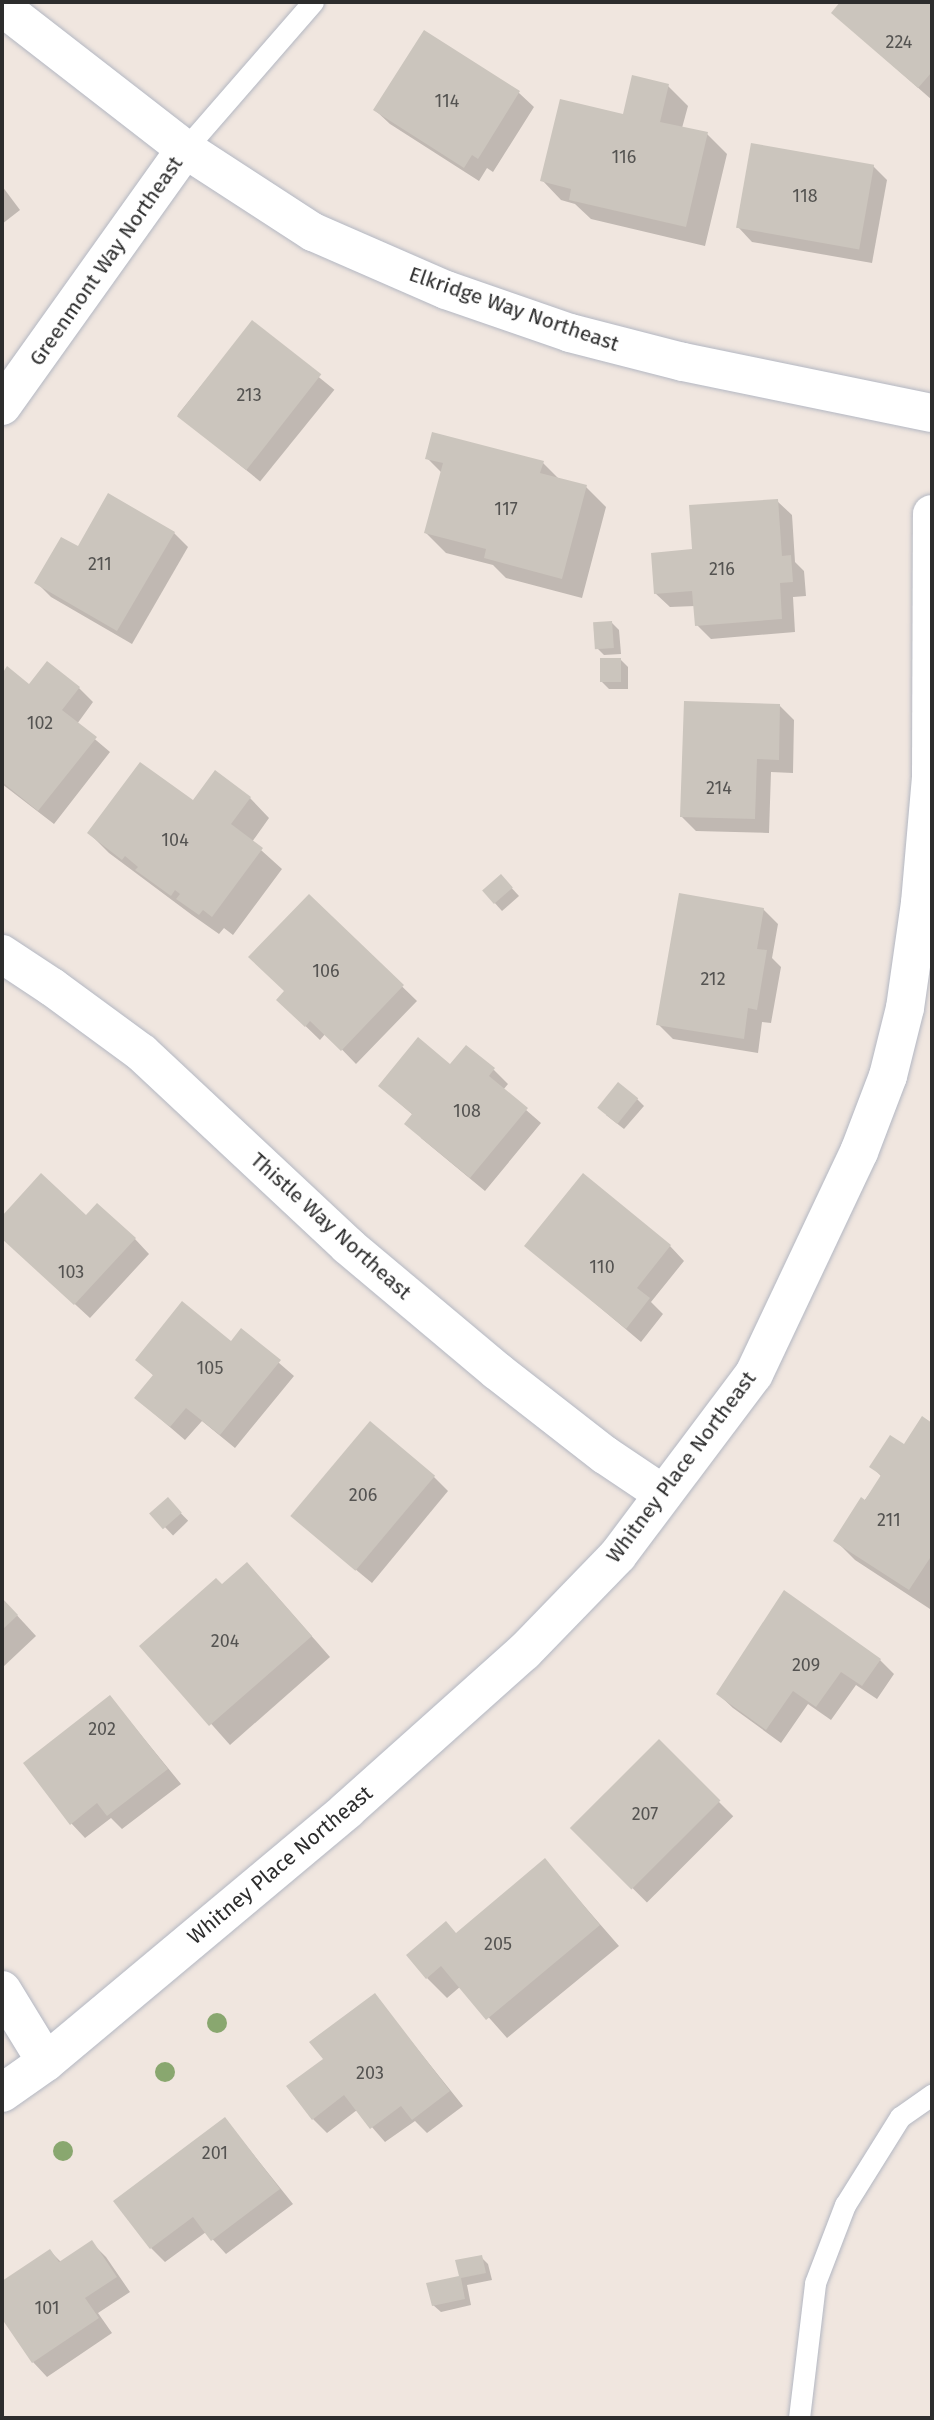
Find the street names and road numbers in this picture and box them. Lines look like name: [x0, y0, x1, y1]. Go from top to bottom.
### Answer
street label: Greenmont Way Northeast: [24, 151, 188, 371]
street label: Elkridge Way Northeast: [406, 261, 622, 357]
street label: Thistle Way Northeast: [245, 1147, 417, 1305]
street label: Whitney Place Northeast: [601, 1366, 761, 1568]
street label: Whitney Place Northeast: [183, 1780, 377, 1950]

